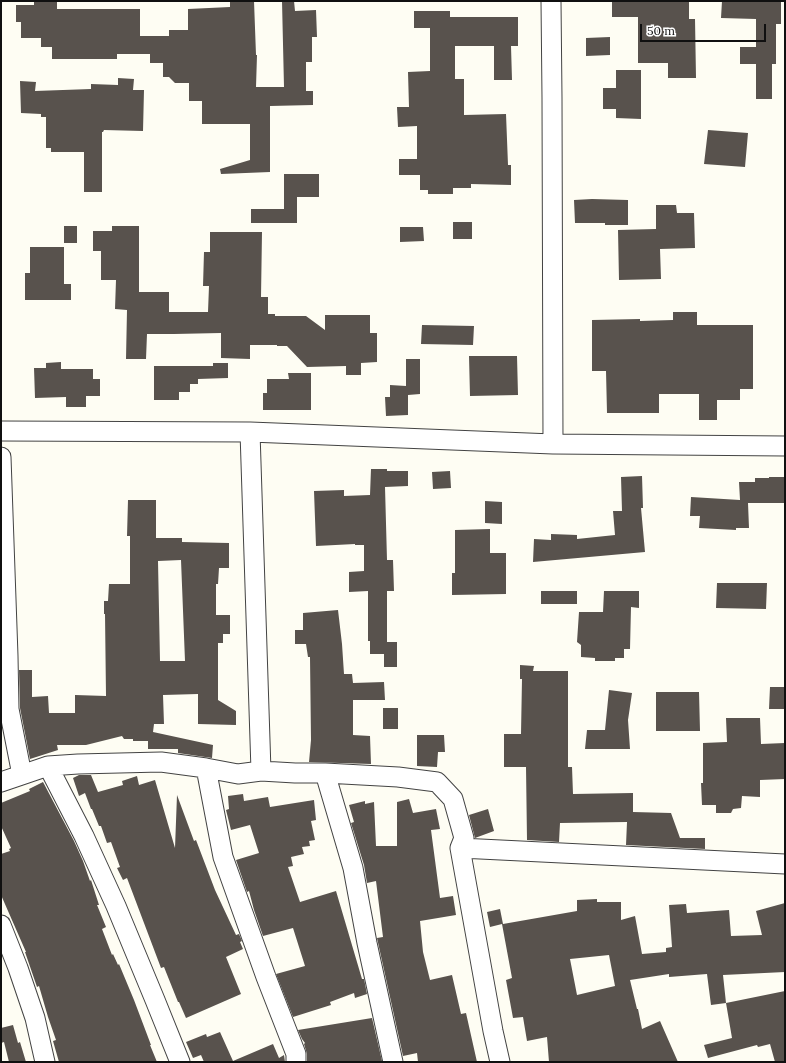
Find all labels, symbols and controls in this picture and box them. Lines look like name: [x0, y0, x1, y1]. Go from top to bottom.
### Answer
scale bar: [642, 16, 768, 42]
text: 50 m: [647, 23, 675, 38]

